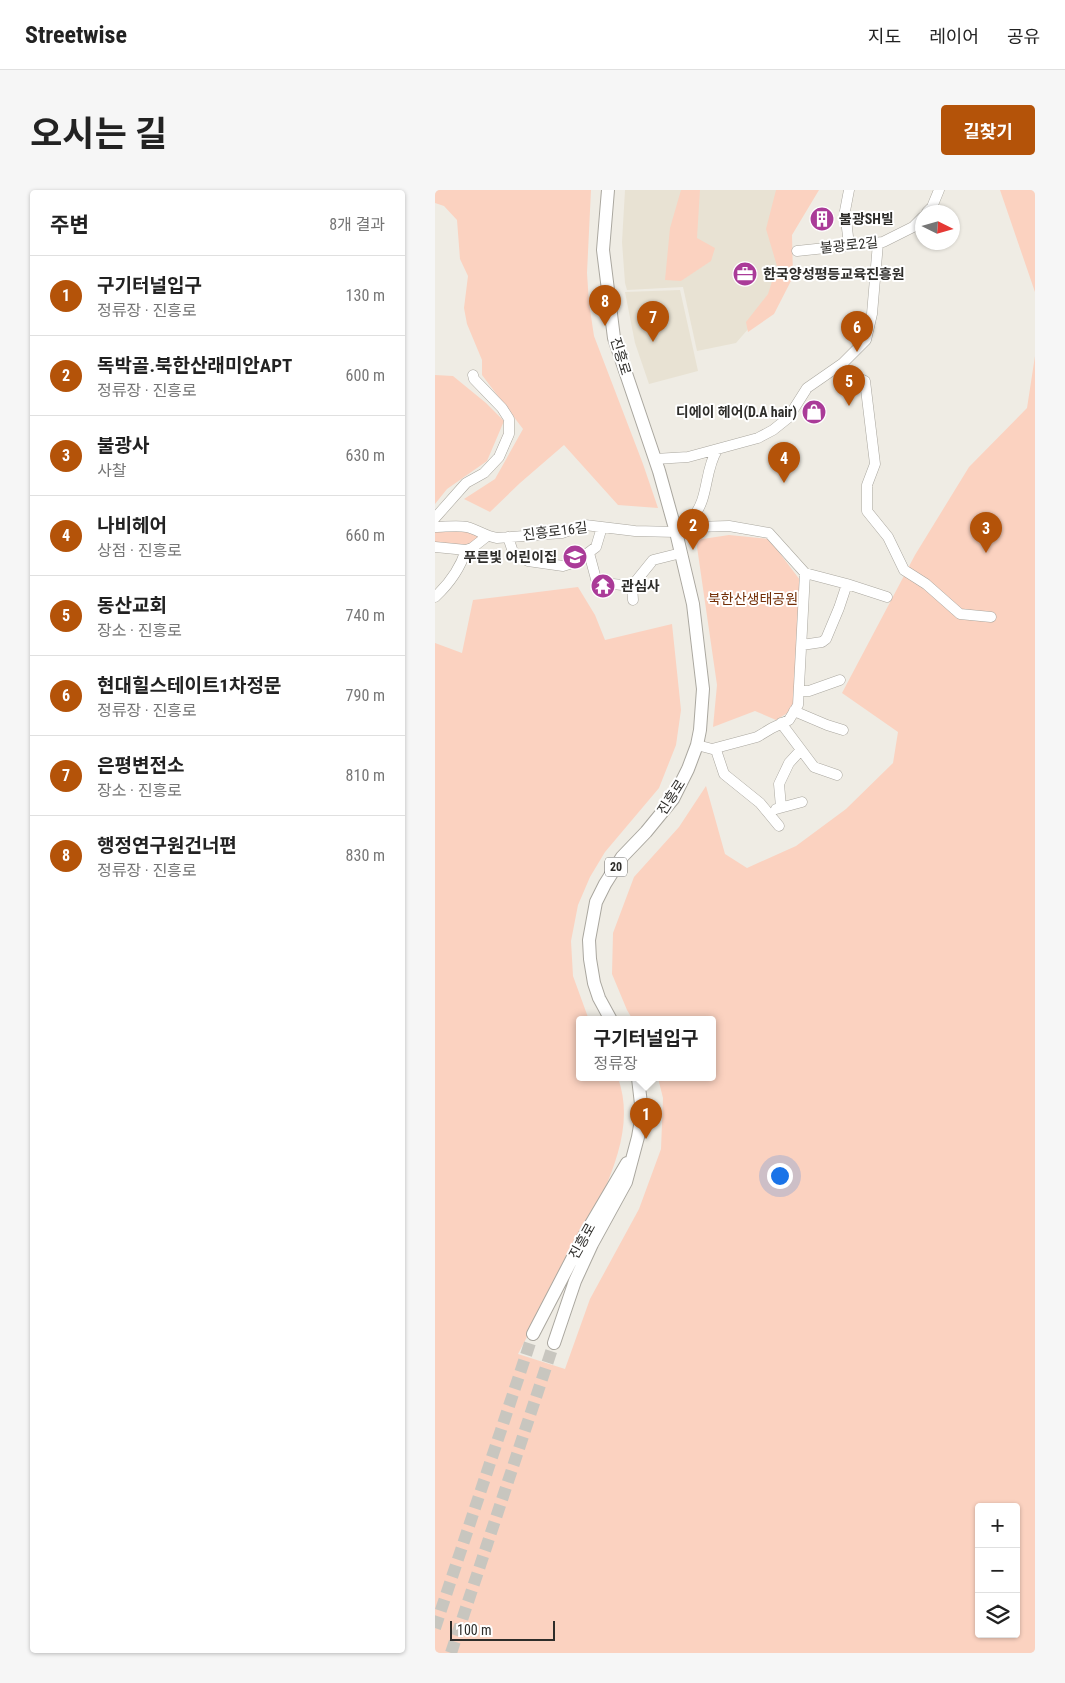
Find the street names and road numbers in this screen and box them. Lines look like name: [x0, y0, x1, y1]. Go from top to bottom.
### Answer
street label: 불광로2길: [819, 234, 879, 256]
street label: 진흥로: [608, 335, 634, 377]
street label: 진흥로16길: [522, 519, 588, 543]
street label: 진흥로: [654, 776, 688, 818]
road number: 20: [605, 858, 627, 876]
street label: 진흥로: [566, 1220, 598, 1262]

